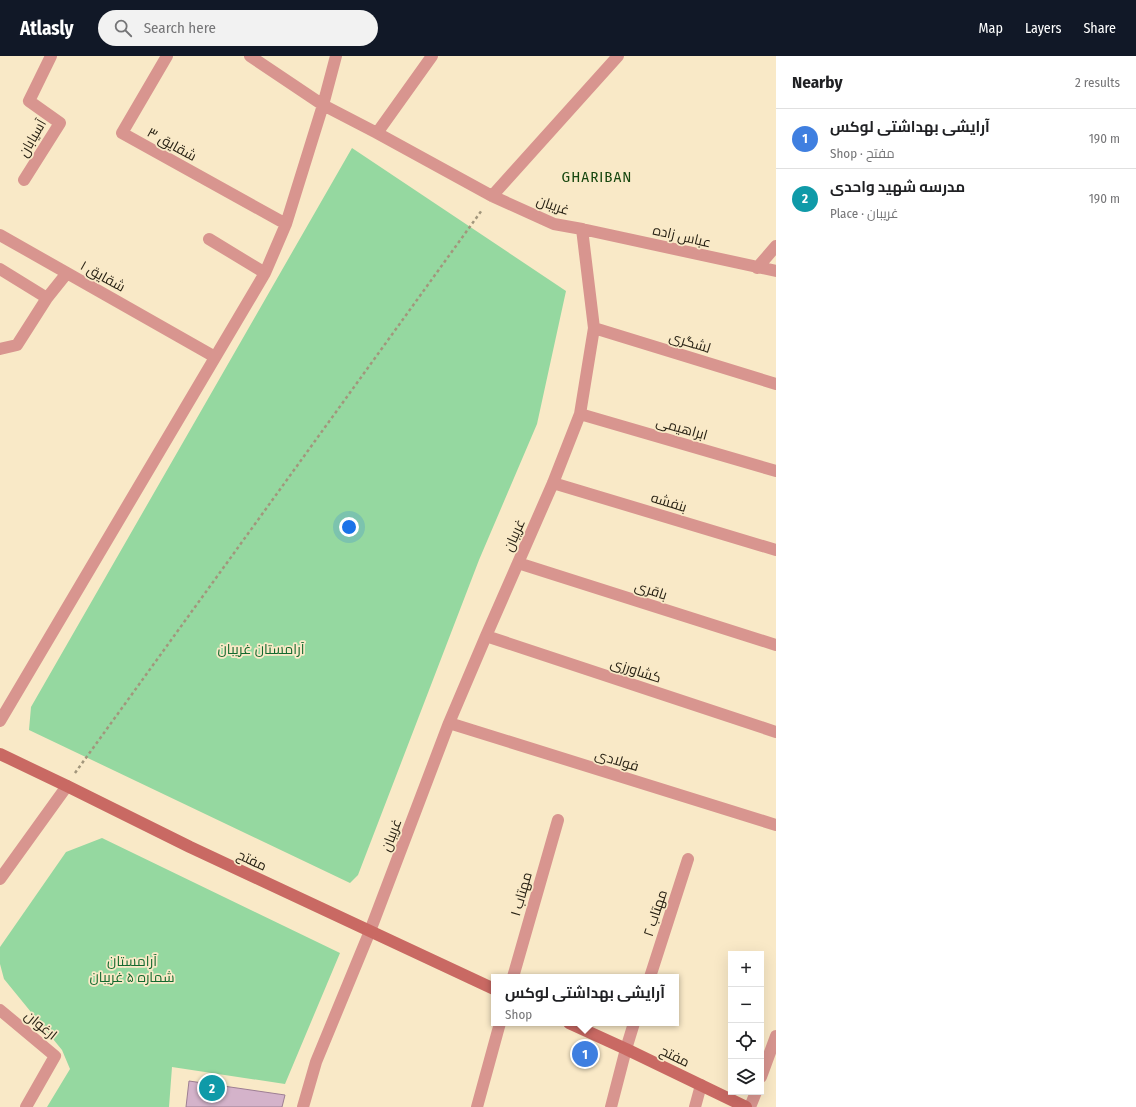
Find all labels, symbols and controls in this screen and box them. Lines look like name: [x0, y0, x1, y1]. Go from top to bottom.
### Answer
search box: [98, 10, 378, 46]
text: Atlasly: [20, 17, 74, 40]
icon: search: [112, 17, 134, 39]
text: Search here: [144, 19, 216, 37]
text: Map: [979, 20, 1003, 37]
text: Layers: [1025, 20, 1061, 37]
text: Share: [1083, 20, 1116, 37]
text: Nearby: [792, 72, 843, 93]
text: 2 results: [1075, 75, 1120, 90]
street label: آسیابان: [15, 116, 50, 160]
text: آرایشی بهداشتی لوکس: [830, 118, 990, 136]
street label: شقایق ۳: [144, 124, 199, 165]
text: 1: [802, 131, 808, 146]
text: 190 m: [1089, 131, 1120, 146]
text: Shop · مفتح: [830, 146, 895, 161]
district label: GHARIBAN: [562, 168, 632, 186]
text: مدرسه شهید واحدی: [830, 178, 965, 196]
text: 2: [802, 191, 808, 206]
text: 190 m: [1089, 191, 1120, 206]
street label: غریبان: [534, 192, 572, 219]
text: Place · غریبان: [830, 206, 898, 221]
street label: عباس زاده: [651, 222, 713, 251]
street label: شقایق ۱: [77, 257, 128, 296]
street label: لشگری: [667, 328, 713, 357]
street label: ابراهیمی: [654, 413, 709, 444]
street label: بنفشه: [649, 489, 689, 516]
street label: غریبان: [500, 516, 529, 554]
your location: [339, 517, 359, 537]
street label: باقری: [632, 577, 669, 604]
park label: آرامستان غریبان: [218, 641, 305, 658]
street label: کشاورزی: [608, 654, 663, 687]
street label: فولادی: [593, 746, 641, 775]
street label: غریبان: [377, 816, 405, 854]
street label: مفتح: [234, 846, 269, 875]
street label: مهتاب ۱: [507, 870, 536, 918]
street label: مهتاب ۲: [640, 888, 671, 939]
map controls: [728, 951, 764, 1095]
button: +: [728, 951, 764, 987]
park label: آرامستان شماره ۵ غریبان: [89, 953, 175, 986]
popup: [491, 974, 679, 1026]
text: آرایشی بهداشتی لوکس: [505, 984, 665, 1002]
button: −: [728, 987, 764, 1023]
street label: ارغوان: [21, 1007, 60, 1044]
text: Shop: [505, 1007, 532, 1022]
button: locate: [728, 1023, 764, 1059]
pin: 1: [572, 1039, 598, 1069]
street label: مفتح: [657, 1042, 692, 1071]
button: layers: [728, 1059, 764, 1095]
pin: 2: [199, 1073, 225, 1103]

